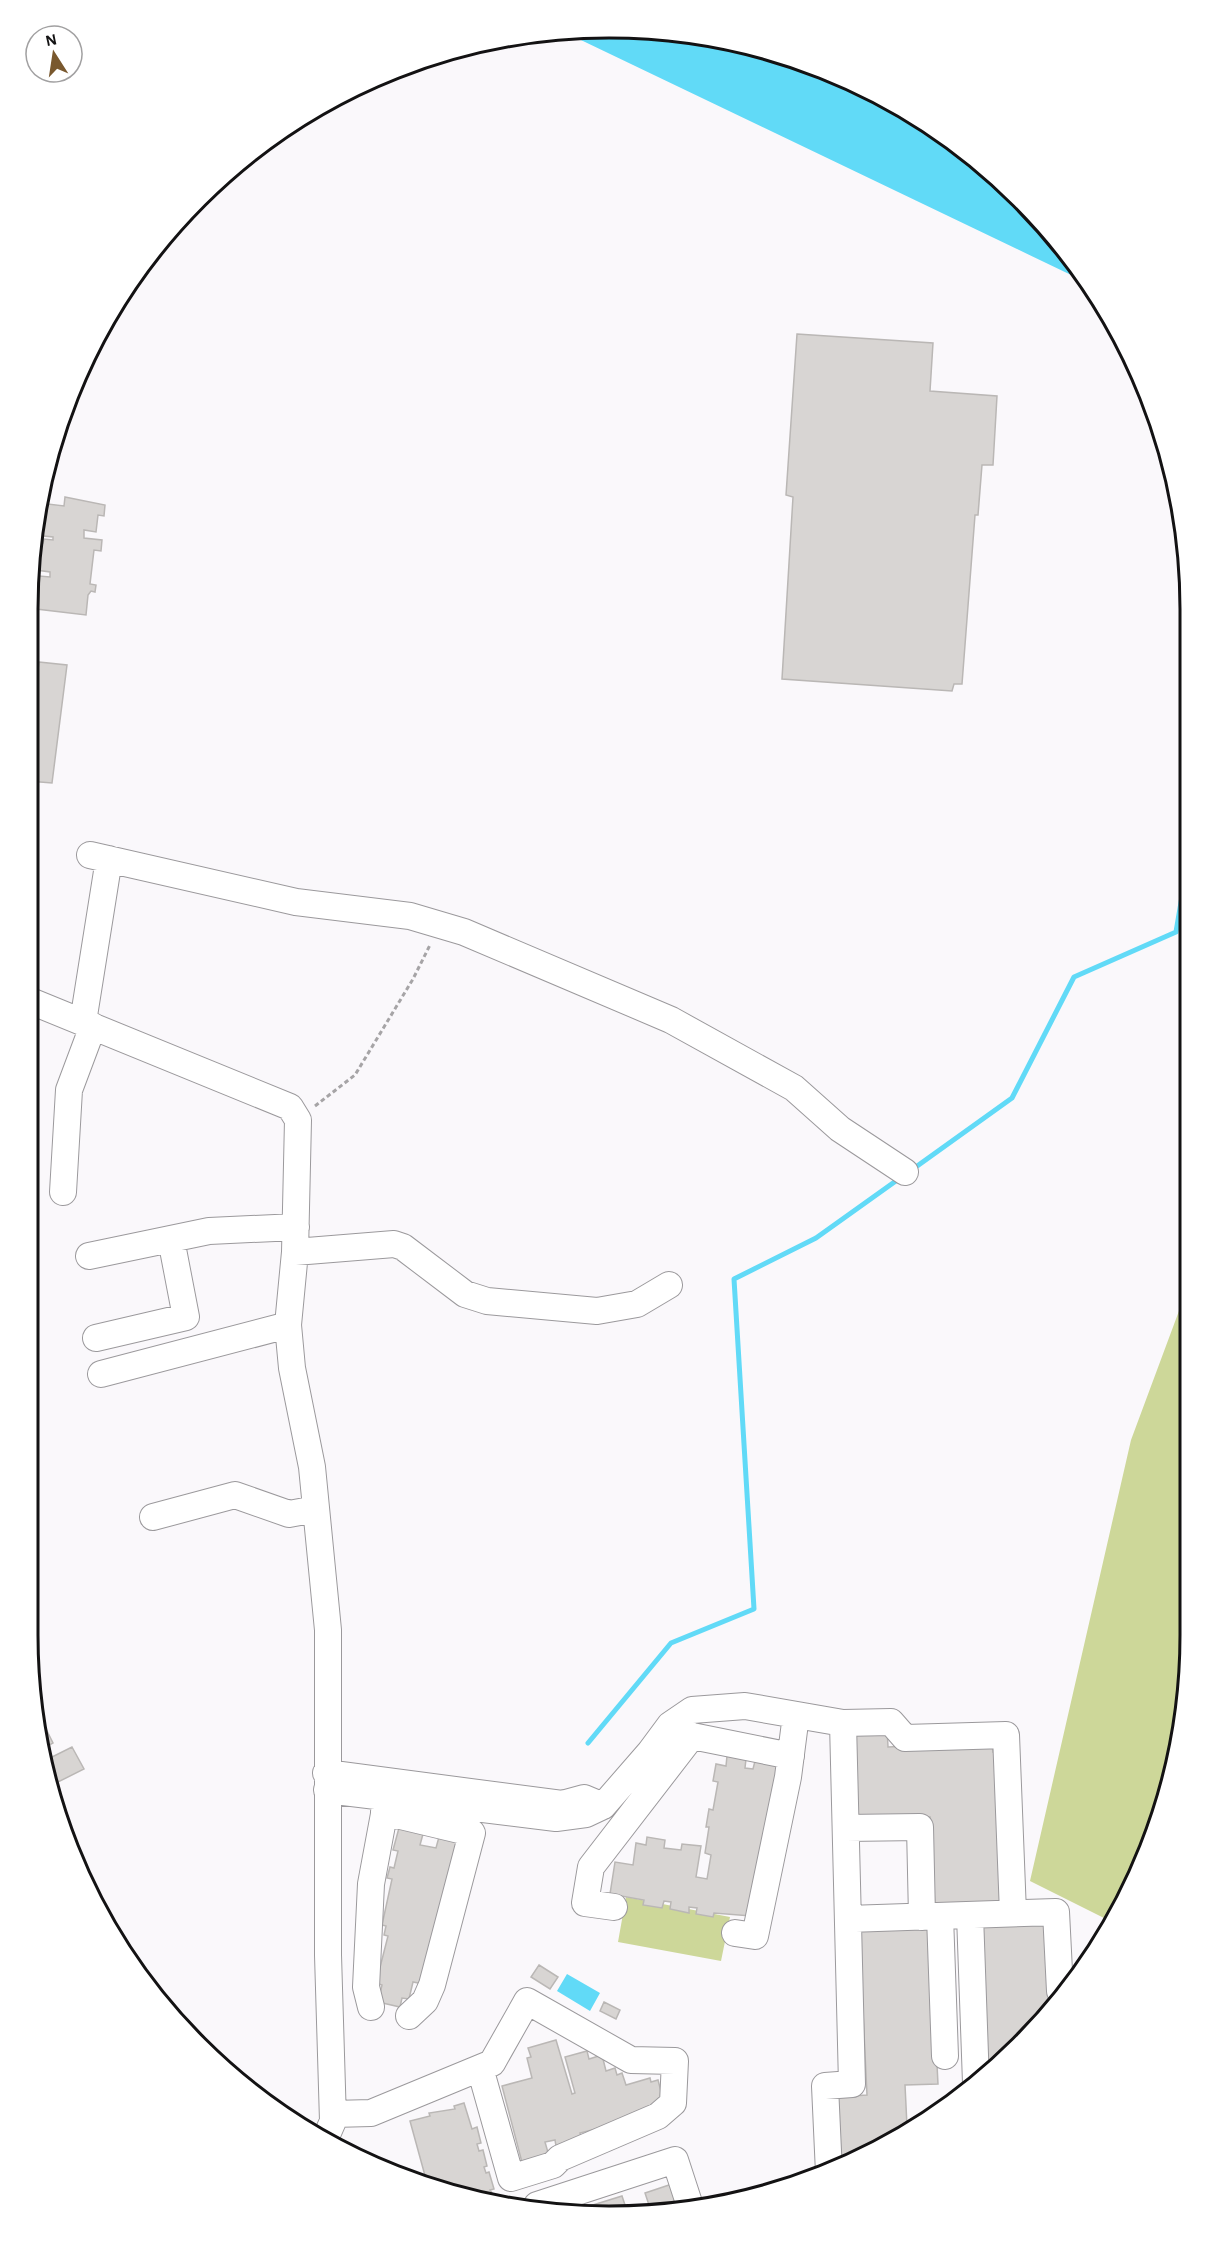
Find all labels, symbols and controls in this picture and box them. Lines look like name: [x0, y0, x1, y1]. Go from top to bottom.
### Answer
north arrow: [24, 24, 84, 84]
text: N: [44, 31, 58, 49]

